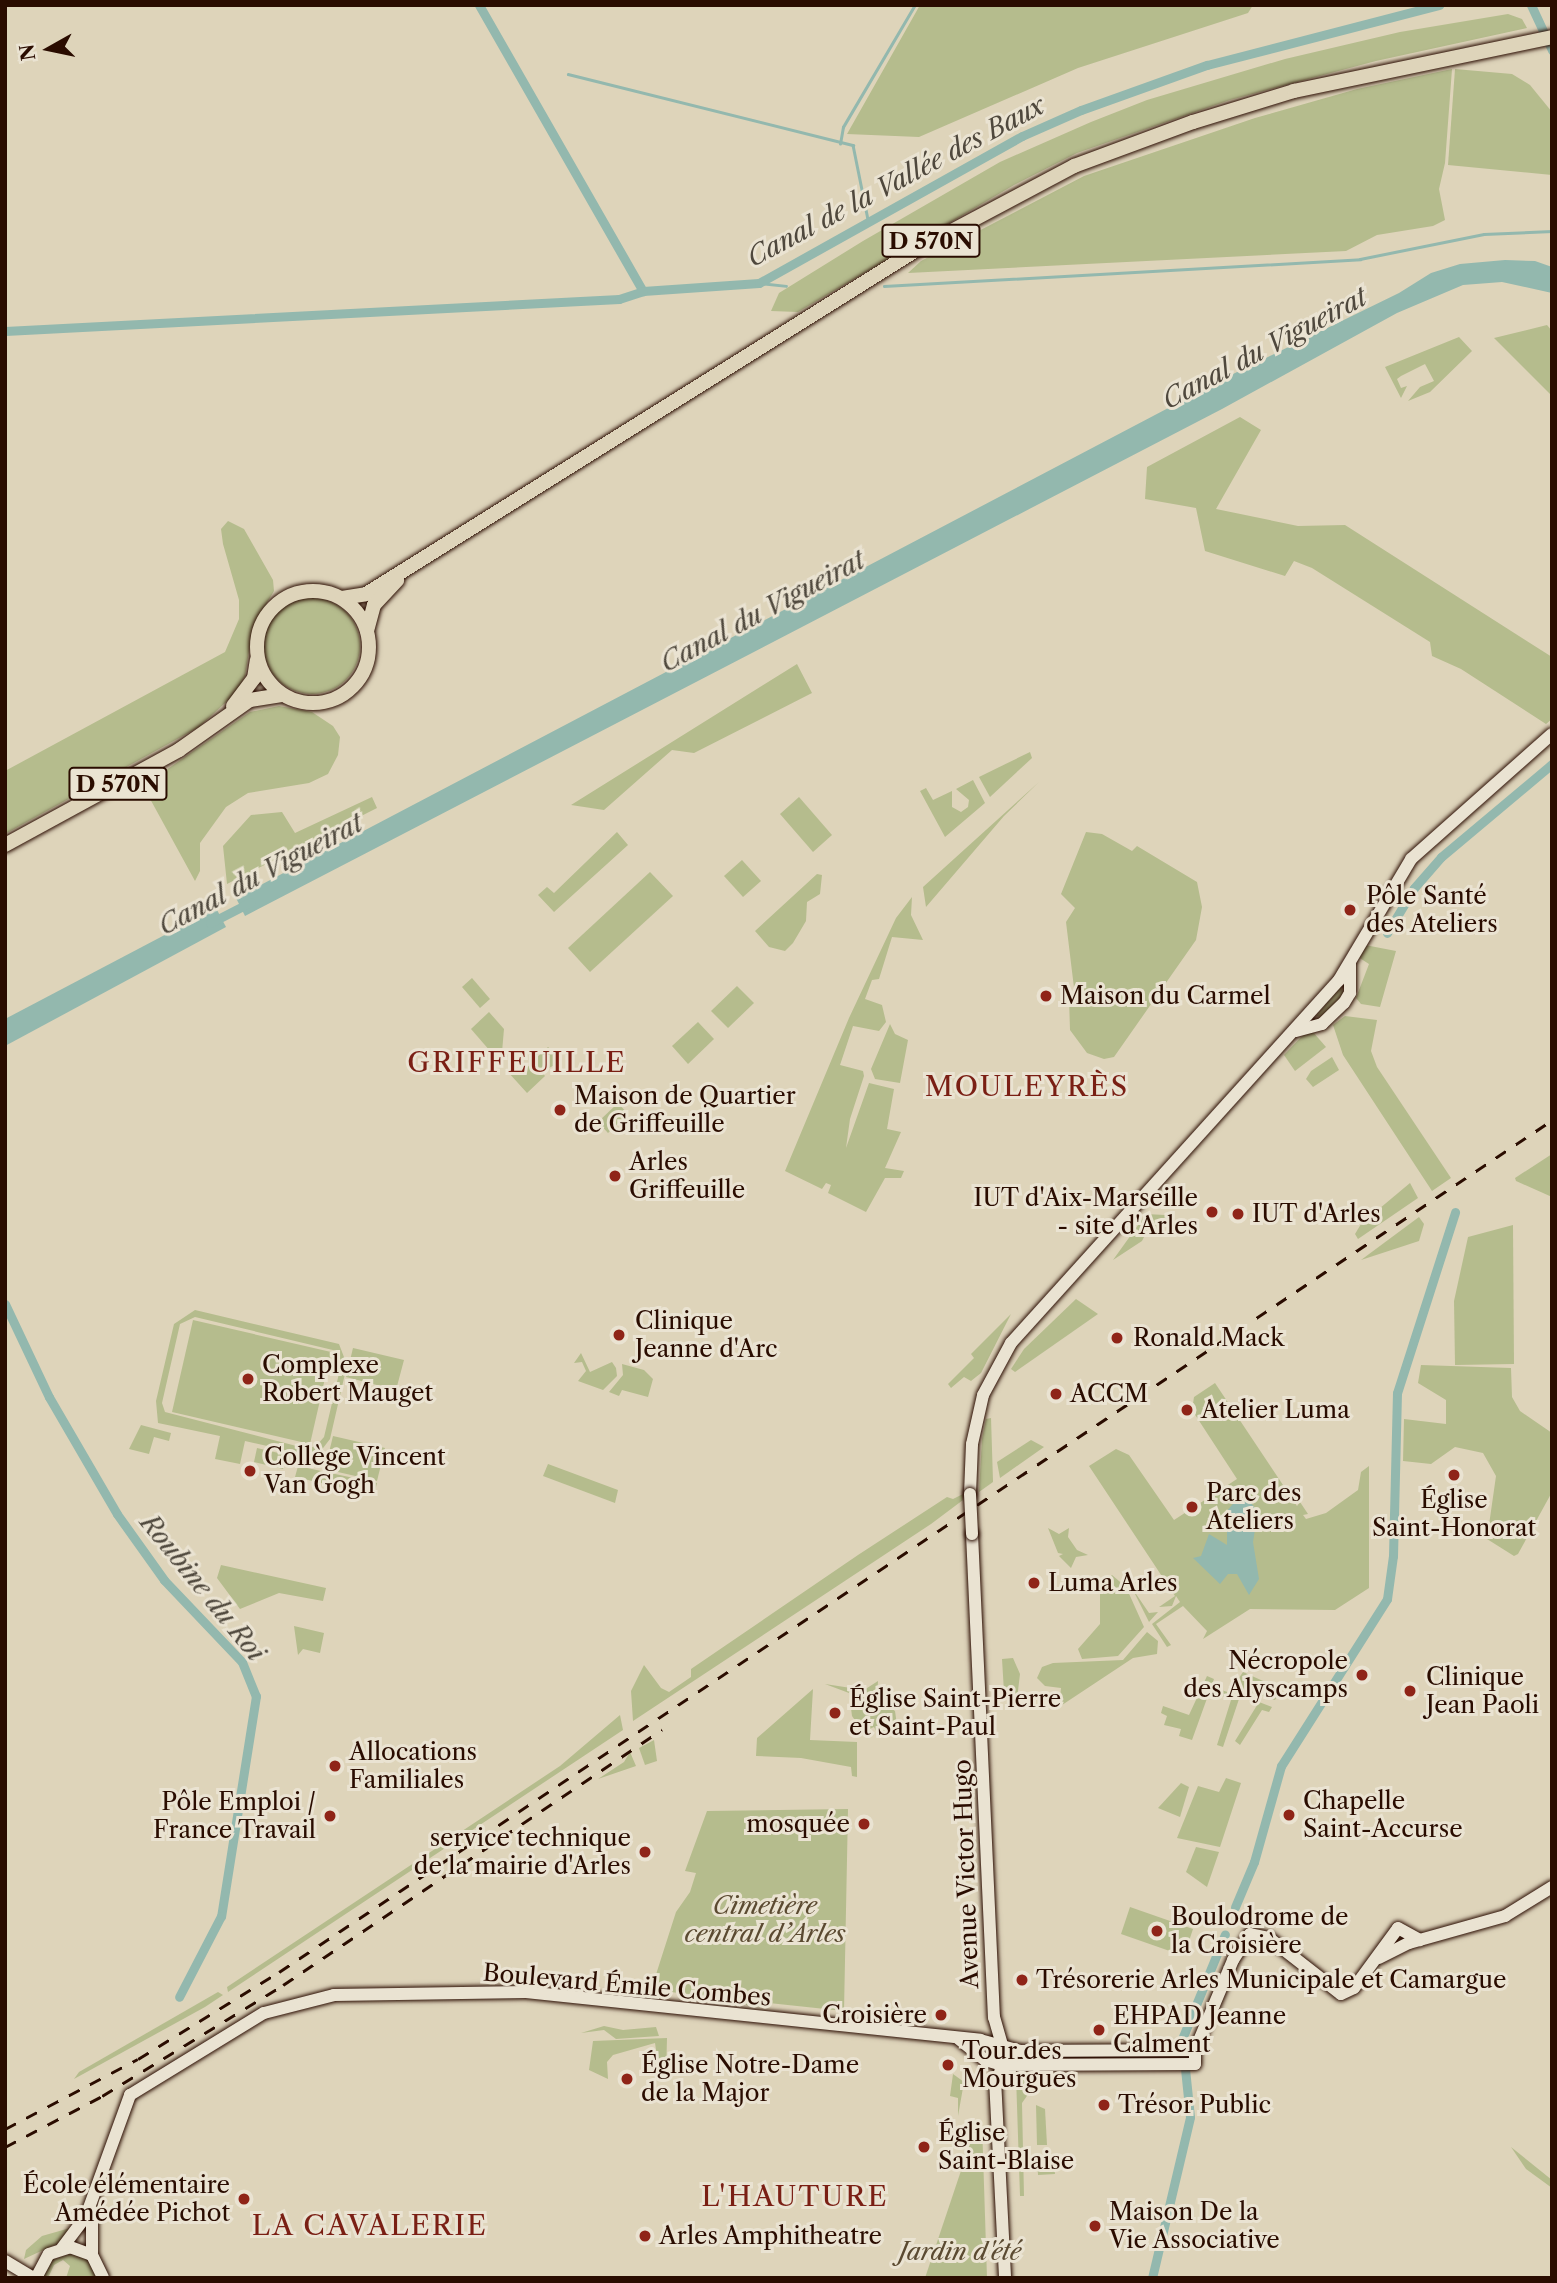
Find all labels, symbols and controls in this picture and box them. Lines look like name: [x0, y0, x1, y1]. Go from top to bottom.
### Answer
north arrow: [14, 14, 84, 84]
text: N: [15, 42, 40, 62]
water label: Canal de la Vallée des Baux: [742, 90, 1050, 274]
road number: D 570N: [880, 222, 982, 260]
water label: Canal du Vigueirat: [1157, 282, 1373, 416]
water label: Canal du Vigueirat: [655, 545, 871, 679]
road number: D 570N: [67, 764, 169, 804]
water label: Canal du Vigueirat: [153, 808, 369, 942]
place label: Pôle Santé des Ateliers: [1366, 882, 1499, 938]
marker: Pôle Santé des Ateliers: [1340, 900, 1360, 920]
place label: Maison du Carmel: [1060, 982, 1271, 1010]
marker: Maison du Carmel: [1038, 988, 1054, 1004]
district label: GRIFFEUILLE: [409, 1045, 625, 1079]
district label: MOULEYRÈS: [926, 1069, 1128, 1103]
place label: Maison de Quartier de Griffeuille: [574, 1082, 796, 1138]
marker: Maison de Quartier de Griffeuille: [552, 1102, 568, 1118]
place label: Arles Griffeuille: [629, 1148, 745, 1204]
marker: Arles Griffeuille: [607, 1168, 623, 1184]
place label: IUT d'Aix-Marseille - site d'Arles: [973, 1184, 1198, 1240]
place label: IUT d'Arles: [1252, 1200, 1381, 1228]
marker: IUT d'Aix-Marseille - site d'Arles: [1204, 1204, 1220, 1220]
marker: IUT d'Arles: [1230, 1206, 1246, 1222]
place label: Clinique Jeanne d'Arc: [635, 1307, 778, 1363]
place label: Ronald Mack: [1133, 1324, 1284, 1352]
marker: Clinique Jeanne d'Arc: [609, 1325, 629, 1345]
marker: Ronald Mack: [1107, 1328, 1127, 1348]
place label: Complexe Robert Mauget: [262, 1351, 433, 1407]
marker: Complexe Robert Mauget: [240, 1371, 256, 1387]
place label: ACCM: [1070, 1380, 1148, 1408]
marker: ACCM: [1048, 1386, 1064, 1402]
place label: Atelier Luma: [1201, 1396, 1350, 1424]
marker: Atelier Luma: [1179, 1402, 1195, 1418]
place label: Collège Vincent Van Gogh: [264, 1443, 446, 1499]
marker: Collège Vincent Van Gogh: [242, 1463, 258, 1479]
marker: Église Saint-Honorat: [1446, 1467, 1462, 1483]
place label: Parc des Ateliers: [1206, 1479, 1301, 1535]
place label: Église Saint-Honorat: [1372, 1486, 1536, 1542]
marker: Parc des Ateliers: [1184, 1499, 1200, 1515]
water label: Roubine du Roi: [133, 1508, 271, 1668]
place label: Luma Arles: [1048, 1569, 1179, 1597]
marker: Luma Arles: [1026, 1575, 1042, 1591]
place label: Nécropole des Alyscamps: [1182, 1647, 1348, 1703]
place label: Clinique Jean Paoli: [1426, 1663, 1539, 1719]
marker: Nécropole des Alyscamps: [1354, 1667, 1370, 1683]
marker: Clinique Jean Paoli: [1400, 1681, 1420, 1701]
place label: Église Saint-Pierre et Saint-Paul: [849, 1685, 1061, 1741]
marker: Église Saint-Pierre et Saint-Paul: [827, 1705, 843, 1721]
place label: Allocations Familiales: [349, 1738, 477, 1794]
marker: Allocations Familiales: [327, 1758, 343, 1774]
street label: Avenue Victor Hugo: [948, 1758, 984, 1990]
place label: Chapelle Saint-Accurse: [1303, 1787, 1463, 1843]
place label: Pôle Emploi / France Travail: [152, 1788, 316, 1844]
marker: Chapelle Saint-Accurse: [1281, 1807, 1297, 1823]
marker: Pôle Emploi / France Travail: [322, 1808, 338, 1824]
place label: mosquée: [746, 1810, 850, 1838]
marker: mosquée: [856, 1816, 872, 1832]
place label: service technique de la mairie d'Arles: [414, 1824, 631, 1880]
marker: service technique de la mairie d'Arles: [637, 1844, 653, 1860]
park label: Cimetière central d’Arles: [685, 1892, 845, 1948]
place label: Boulodrome de la Croisière: [1171, 1903, 1348, 1959]
marker: Boulodrome de la Croisière: [1149, 1923, 1165, 1939]
street label: Boulevard Émile Combes: [482, 1958, 772, 2012]
place label: Trésorerie Arles Municipale et Camargue: [1036, 1966, 1507, 1994]
marker: Trésorerie Arles Municipale et Camargue: [1014, 1972, 1030, 1988]
place label: Croisière: [822, 2001, 927, 2029]
place label: EHPAD Jeanne Calment: [1113, 2002, 1286, 2058]
marker: Croisière: [933, 2007, 949, 2023]
marker: EHPAD Jeanne Calment: [1091, 2022, 1107, 2038]
place label: Tour des Mourgues: [962, 2037, 1076, 2093]
place label: Église Notre-Dame de la Major: [641, 2051, 859, 2107]
marker: Tour des Mourgues: [940, 2057, 956, 2073]
marker: Église Notre-Dame de la Major: [619, 2071, 635, 2087]
place label: Trésor Public: [1118, 2091, 1272, 2119]
marker: Trésor Public: [1096, 2097, 1112, 2113]
place label: Église Saint-Blaise: [938, 2119, 1074, 2175]
marker: Église Saint-Blaise: [916, 2139, 932, 2155]
place label: École élémentaire Amédée Pichot: [23, 2171, 230, 2227]
district label: L'HAUTURE: [702, 2179, 888, 2213]
marker: École élémentaire Amédée Pichot: [236, 2191, 252, 2207]
place label: Maison De la Vie Associative: [1109, 2198, 1281, 2254]
district label: LA CAVALERIE: [253, 2208, 487, 2242]
marker: Maison De la Vie Associative: [1087, 2218, 1103, 2234]
place label: Arles Amphitheatre: [659, 2222, 883, 2250]
marker: Arles Amphitheatre: [637, 2228, 653, 2244]
park label: Jardin d'été: [899, 2238, 1021, 2266]

